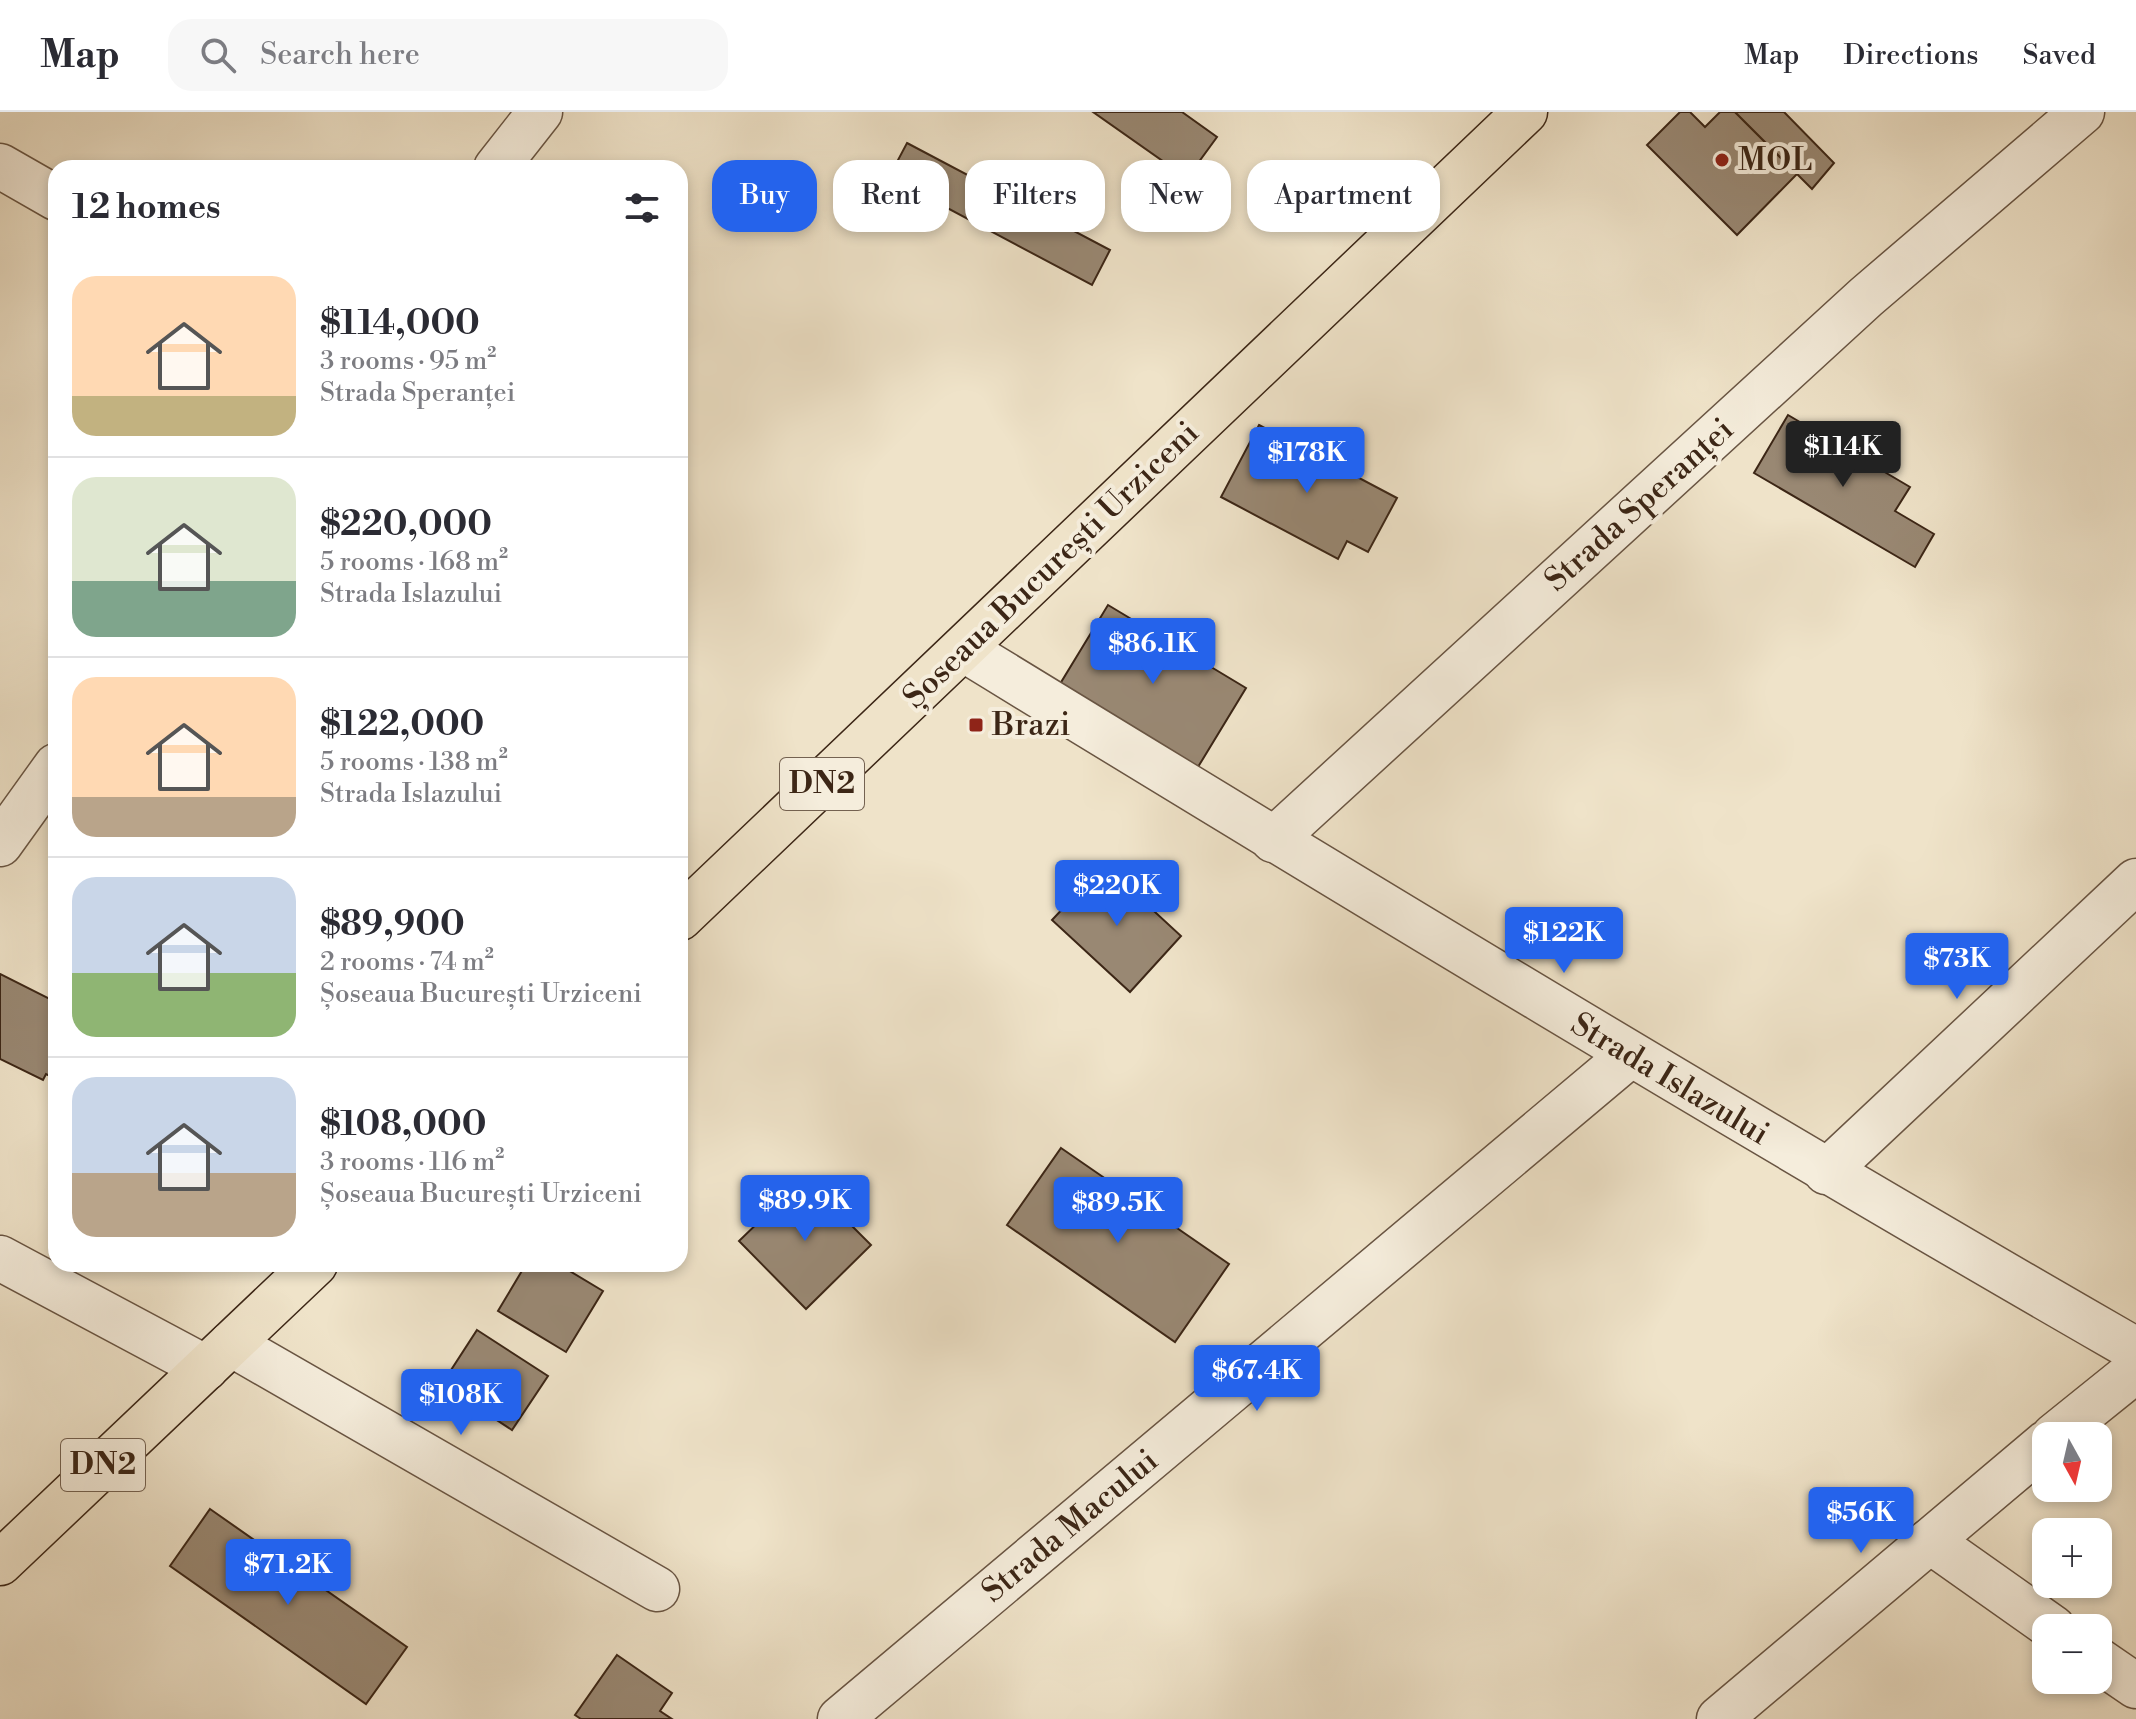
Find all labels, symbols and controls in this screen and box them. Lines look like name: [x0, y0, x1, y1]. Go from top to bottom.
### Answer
search box: [168, 19, 728, 91]
text: Map: [40, 32, 120, 79]
icon: search: [196, 33, 240, 77]
text: Search here: [260, 36, 420, 74]
text: Map: [1744, 38, 1799, 73]
text: Directions: [1843, 38, 1978, 73]
text: Saved: [2022, 38, 2096, 73]
place label: MOL: [1738, 140, 1813, 180]
marker: MOL: [1713, 151, 1731, 169]
chip: Buy: [712, 160, 817, 232]
chip: Rent: [833, 160, 949, 232]
chip: Filters: [965, 160, 1105, 232]
chip: New: [1121, 160, 1231, 232]
chip: Apartment: [1247, 160, 1440, 232]
icon: filters: [620, 186, 664, 230]
text: 12 homes: [72, 187, 221, 229]
text: $114,000: [320, 303, 480, 345]
icon: home: [136, 308, 232, 404]
text: 3 rooms · 95 m²: [320, 345, 496, 377]
text: Strada Speranței: [320, 377, 515, 409]
street label: Strada Speranței: [1536, 410, 1742, 600]
street label: Șoseaua București Urziceni: [895, 413, 1207, 717]
pin: $114K: [1787, 421, 1899, 489]
pin: $178K: [1251, 427, 1363, 495]
text: $114K: [1804, 431, 1882, 463]
text: $178K: [1267, 437, 1347, 469]
text: $220,000: [320, 504, 492, 546]
icon: home: [136, 509, 232, 605]
text: 5 rooms · 168 m²: [320, 546, 508, 578]
text: Strada Islazului: [320, 578, 502, 610]
pin: $86.1K: [1088, 618, 1218, 686]
text: $86.1K: [1108, 628, 1198, 660]
text: $122,000: [320, 704, 484, 746]
place label: Brazi: [991, 705, 1070, 745]
icon: home: [136, 709, 232, 805]
marker: Brazi: [967, 716, 985, 734]
text: 5 rooms · 138 m²: [320, 746, 508, 778]
road number: DN2: [780, 758, 864, 810]
text: Strada Islazului: [320, 778, 502, 810]
pin: $220K: [1061, 860, 1173, 928]
text: $220K: [1073, 870, 1161, 902]
text: $89,900: [320, 904, 465, 946]
pin: $122K: [1508, 907, 1620, 975]
icon: home: [136, 909, 232, 1005]
text: $122K: [1523, 917, 1605, 949]
pin: $73K: [1910, 933, 2004, 1001]
text: $73K: [1923, 943, 1991, 975]
text: 2 rooms · 74 m²: [320, 946, 494, 978]
text: Șoseaua București Urziceni: [320, 978, 642, 1010]
street label: Strada Islazului: [1564, 1004, 1776, 1154]
text: $108,000: [320, 1104, 486, 1146]
icon: home: [136, 1109, 232, 1205]
text: 3 rooms · 116 m²: [320, 1146, 504, 1178]
pin: $89.9K: [740, 1175, 870, 1243]
pin: $89.5K: [1053, 1177, 1183, 1245]
text: Șoseaua București Urziceni: [320, 1178, 642, 1210]
text: $89.9K: [759, 1185, 851, 1217]
text: $89.5K: [1072, 1187, 1164, 1219]
pin: $67.4K: [1192, 1345, 1322, 1413]
text: $67.4K: [1212, 1355, 1302, 1387]
pin: $108K: [405, 1369, 517, 1437]
text: $108K: [419, 1379, 503, 1411]
north arrow: [2032, 1422, 2112, 1502]
map controls: [2032, 1422, 2112, 1694]
road number: DN2: [61, 1439, 145, 1491]
street label: Strada Macului: [974, 1441, 1166, 1611]
pin: $56K: [1814, 1487, 1908, 1555]
text: $56K: [1826, 1497, 1896, 1529]
button: +: [2032, 1518, 2112, 1598]
pin: $71.2K: [223, 1539, 353, 1607]
text: $71.2K: [244, 1549, 332, 1581]
button: −: [2032, 1614, 2112, 1694]

